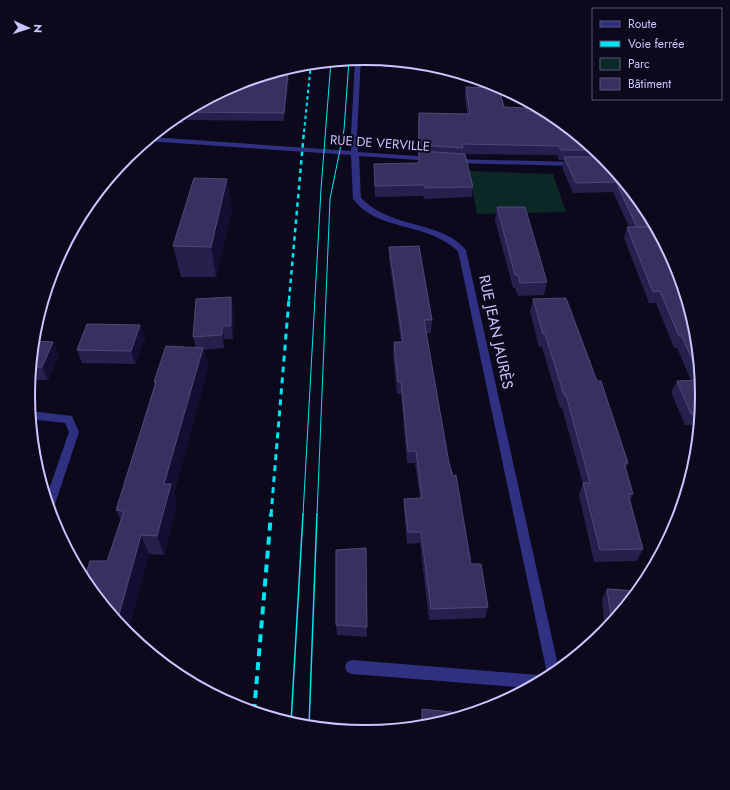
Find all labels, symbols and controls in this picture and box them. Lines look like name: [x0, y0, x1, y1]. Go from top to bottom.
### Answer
north arrow: [8, 8, 48, 48]
legend: [592, 8, 722, 100]
text: Route: [628, 15, 657, 33]
text: N: [30, 24, 46, 33]
text: Voie ferrée: [628, 35, 684, 53]
text: Parc: [628, 55, 650, 73]
text: Bâtiment: [628, 75, 671, 93]
street label: RUE DE VERVILLE: [329, 130, 431, 156]
street label: RUE JEAN JAURÈS: [473, 273, 519, 391]

